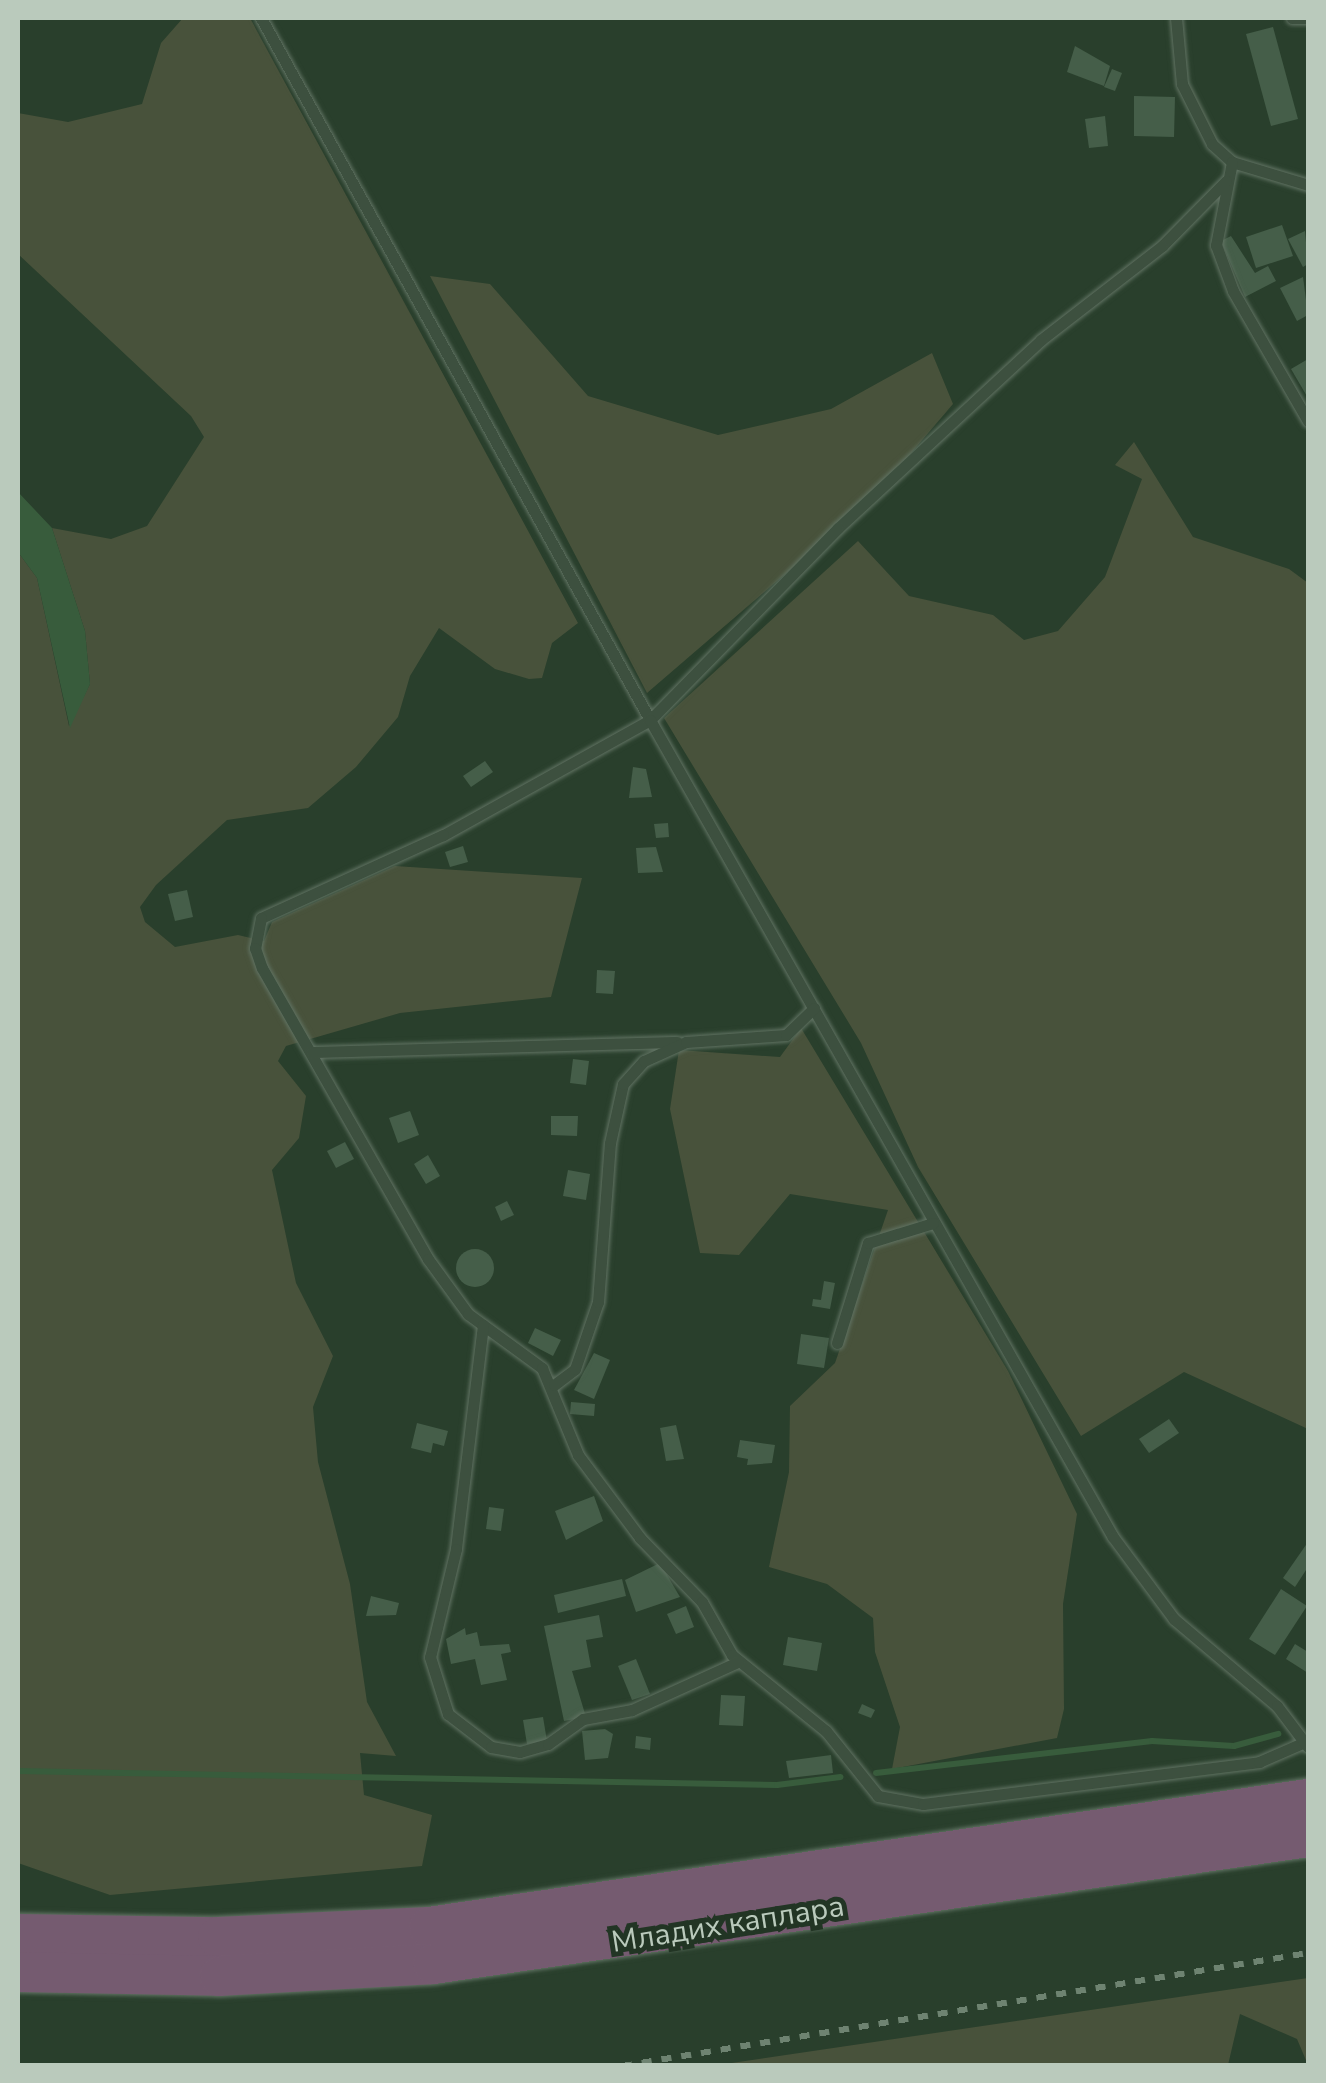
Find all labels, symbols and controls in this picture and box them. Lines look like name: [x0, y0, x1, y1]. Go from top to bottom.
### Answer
street label: Младих каплара: [609, 1889, 847, 1961]

